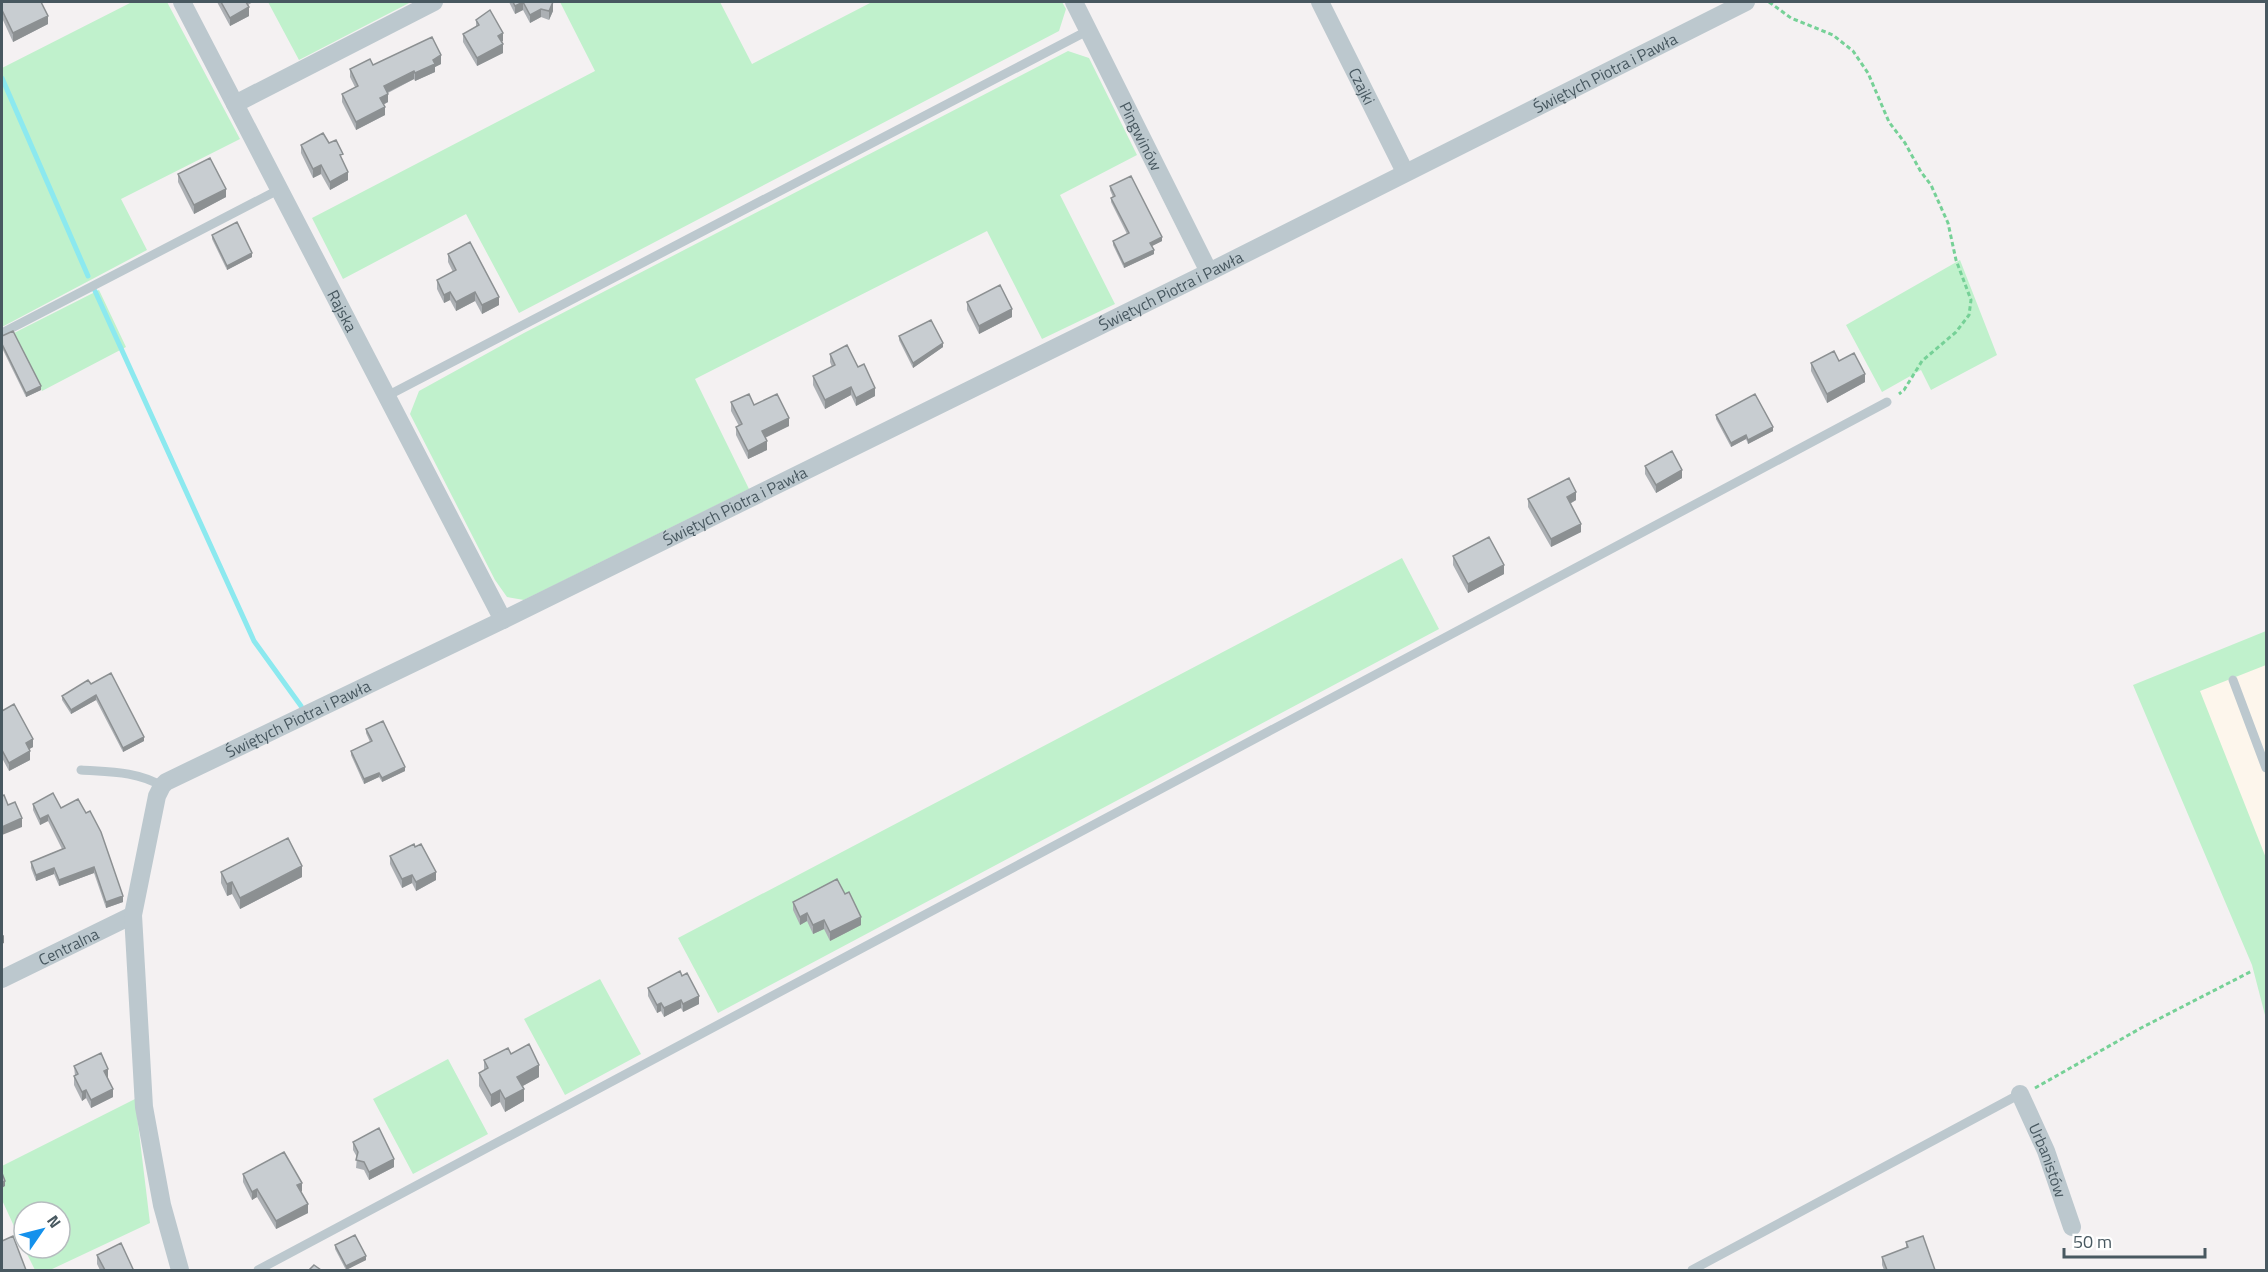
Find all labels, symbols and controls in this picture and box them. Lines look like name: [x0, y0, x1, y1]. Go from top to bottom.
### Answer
street label: Świętych Piotra i Pawła: [1529, 27, 1681, 119]
street label: Czajki: [1343, 63, 1381, 109]
street label: Pingwinów: [1114, 97, 1169, 175]
street label: Świętych Piotra i Pawła: [1094, 245, 1247, 337]
street label: Rajska: [322, 286, 363, 336]
street label: Świętych Piotra i Pawła: [658, 460, 811, 552]
street label: Świętych Piotra i Pawła: [221, 673, 375, 764]
street label: Centralna: [34, 922, 103, 972]
street label: Urbanistów: [2023, 1119, 2073, 1201]
north arrow: [12, 1200, 72, 1260]
text: N: [41, 1210, 67, 1233]
scale bar: [2064, 1221, 2205, 1259]
text: 50 m: [2073, 1228, 2112, 1255]

